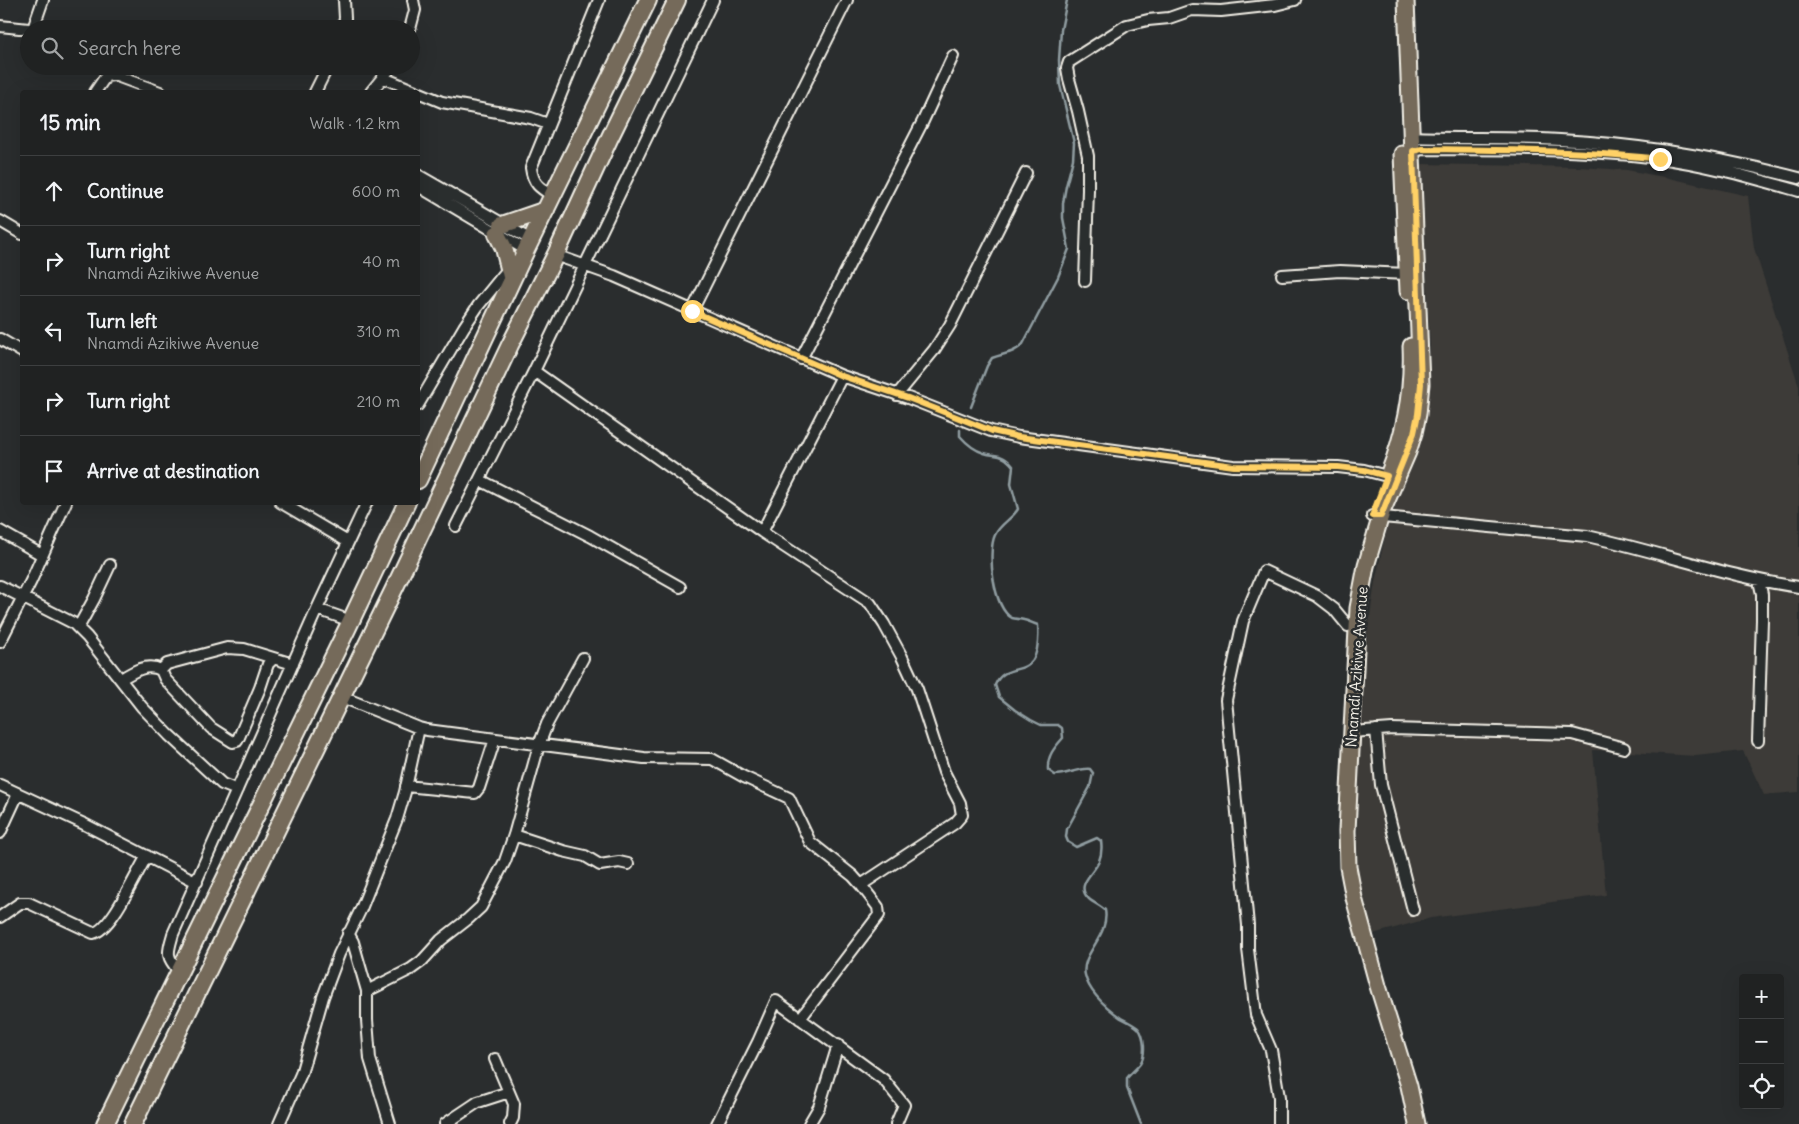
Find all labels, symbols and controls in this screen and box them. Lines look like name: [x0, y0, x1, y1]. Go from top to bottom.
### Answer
search box: [20, 20, 420, 75]
icon: search: [38, 34, 66, 62]
text: Search here: [78, 36, 181, 60]
text: 15 min: [40, 109, 101, 136]
text: Walk · 1.2 km: [310, 113, 400, 133]
route end: [1649, 148, 1672, 171]
icon: ahead: [40, 177, 68, 205]
text: Continue: [87, 179, 164, 203]
text: 600 m: [352, 181, 400, 201]
text: Turn right: [87, 239, 170, 263]
icon: right: [40, 247, 68, 275]
text: 40 m: [362, 251, 400, 271]
text: Nnamdi Azikiwe Avenue: [87, 263, 259, 283]
route start: [681, 300, 704, 323]
text: Turn left: [87, 309, 157, 333]
icon: left: [40, 317, 68, 345]
text: 310 m: [356, 321, 400, 341]
text: Nnamdi Azikiwe Avenue: [87, 333, 259, 353]
icon: right: [40, 387, 68, 415]
text: Turn right: [87, 389, 170, 413]
text: 210 m: [357, 391, 400, 411]
icon: arrive: [40, 457, 68, 485]
text: Arrive at destination: [87, 459, 260, 483]
street label: Nnamdi Azikiwe Avenue: [1341, 586, 1372, 748]
map controls: [1739, 974, 1784, 1109]
button: +: [1739, 974, 1784, 1019]
button: −: [1739, 1019, 1784, 1064]
button: locate: [1739, 1064, 1784, 1109]

